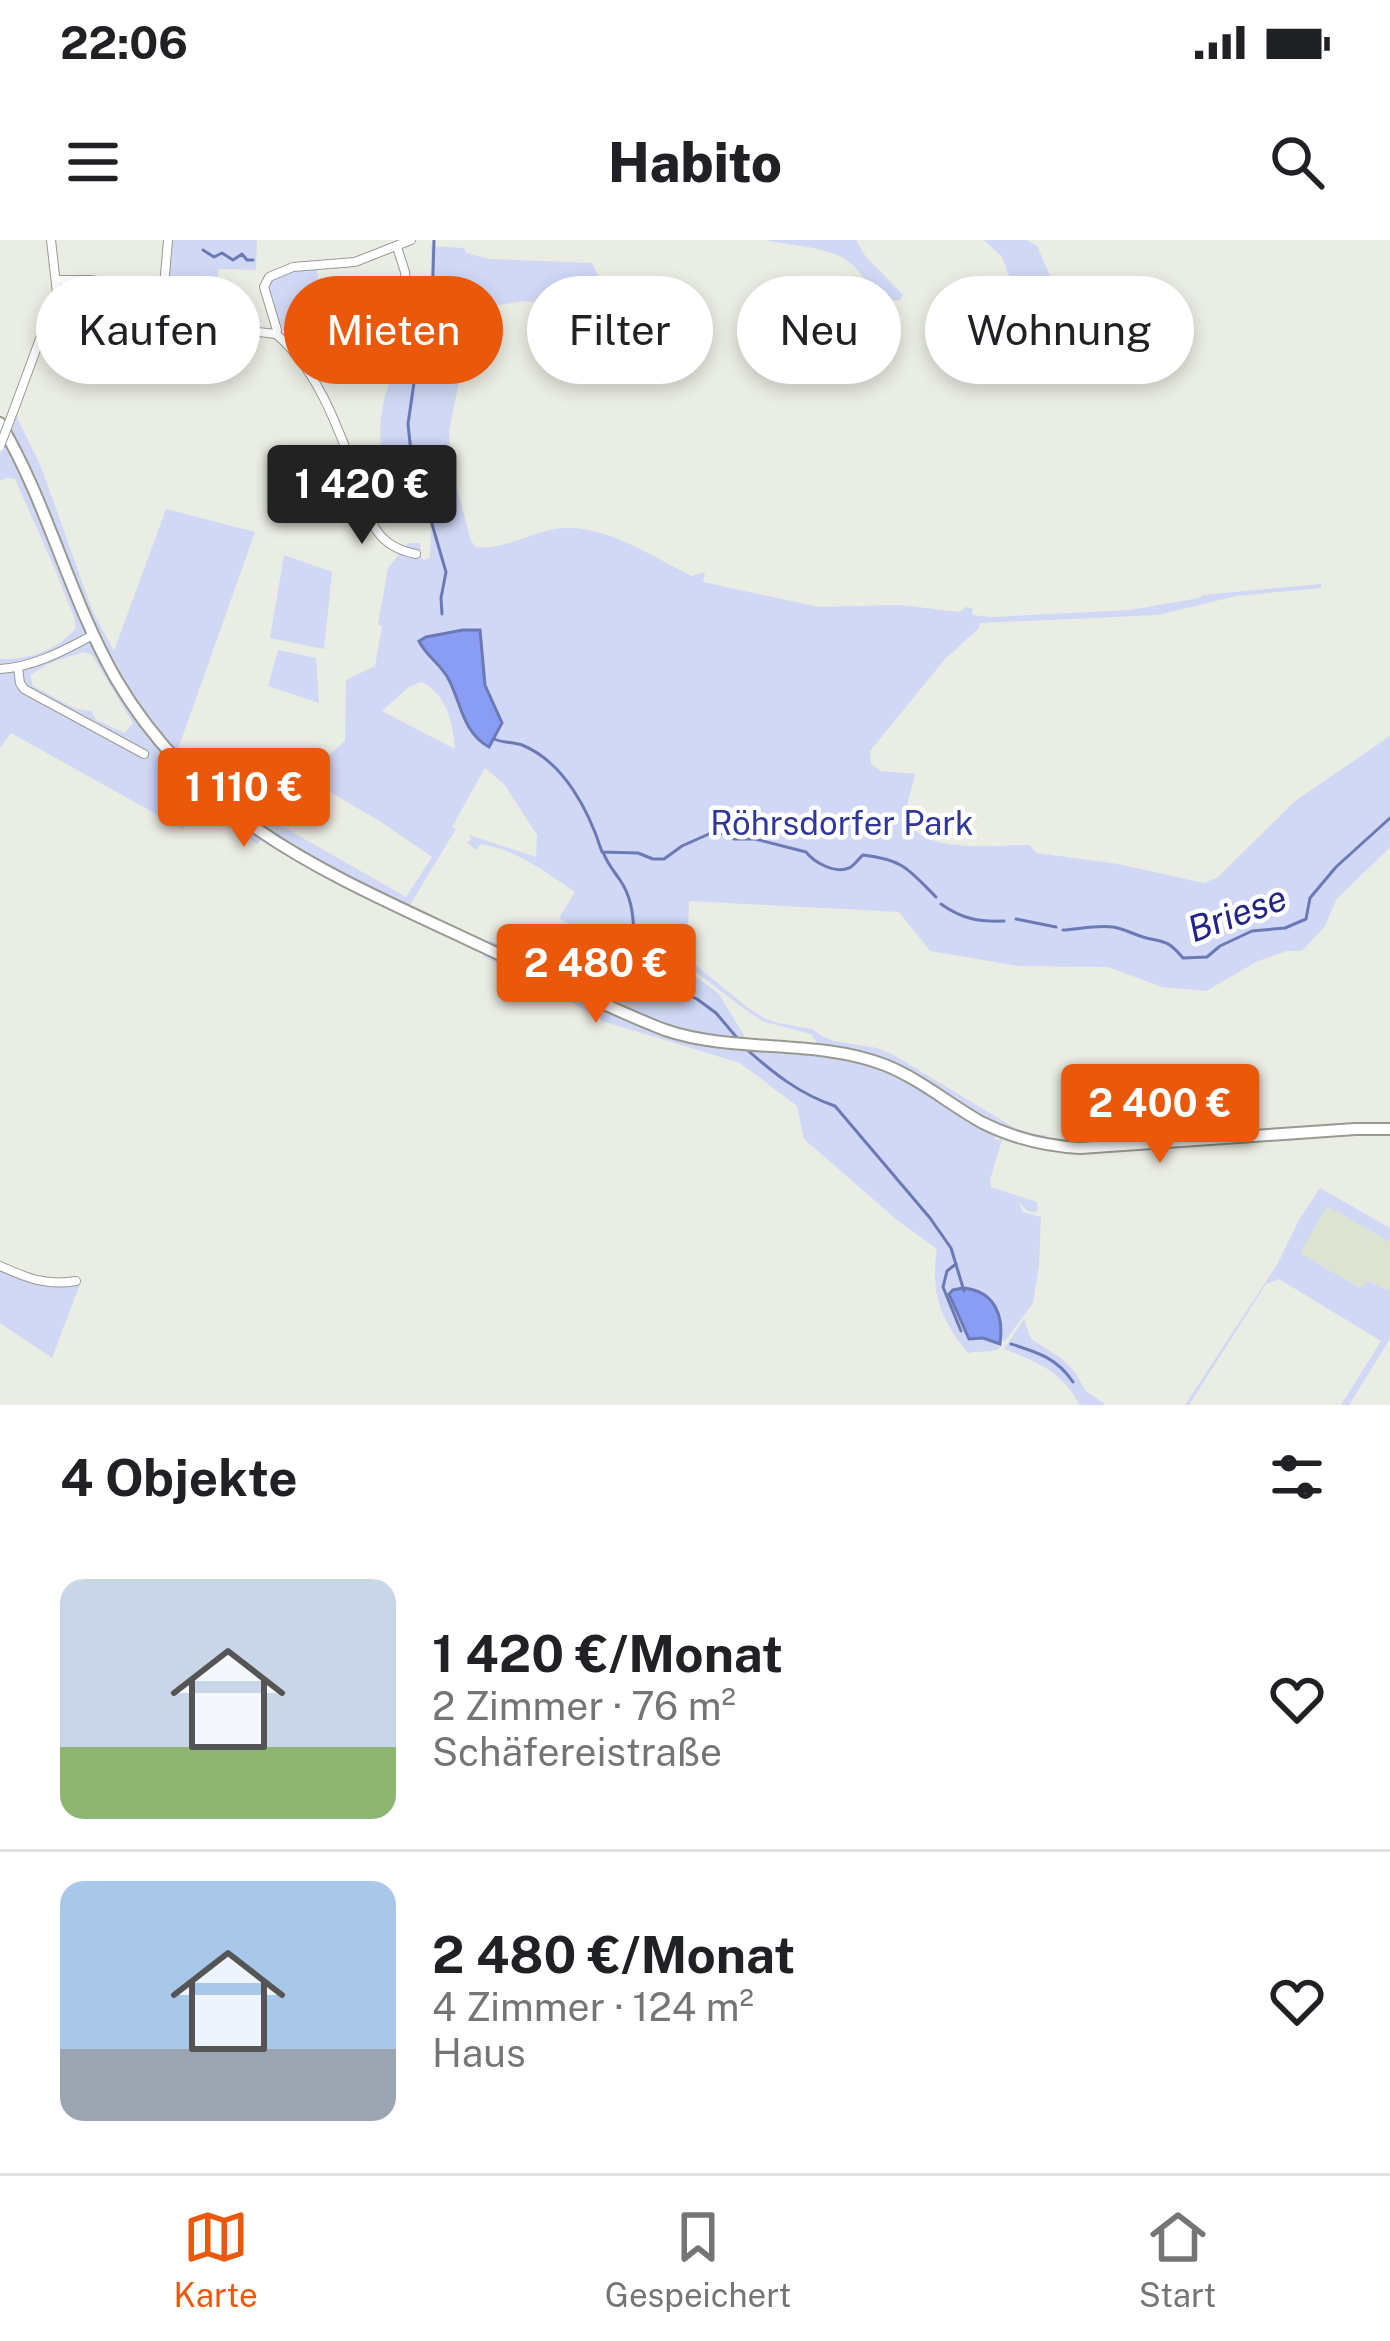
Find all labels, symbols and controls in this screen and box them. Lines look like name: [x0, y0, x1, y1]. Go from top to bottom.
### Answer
text: 22:06: [60, 16, 188, 69]
icon: menu: [60, 129, 126, 195]
icon: search: [1264, 129, 1330, 195]
text: Habito: [608, 131, 782, 194]
chip: Kaufen: [36, 276, 260, 384]
chip: Mieten: [284, 276, 503, 384]
chip: Filter: [527, 276, 713, 384]
chip: Neu: [737, 276, 901, 384]
chip: Wohnung: [925, 276, 1194, 384]
pin: 1 420 €: [251, 445, 473, 547]
text: 1 420 €: [294, 461, 430, 507]
pin: 1 110 €: [133, 748, 355, 850]
text: 1 110 €: [185, 764, 303, 810]
park label: Röhrsdorfer Park: [710, 804, 974, 842]
water label: Briese: [1182, 876, 1292, 950]
pin: 2 480 €: [485, 924, 707, 1026]
text: 2 480 €: [524, 940, 668, 986]
pin: 2 400 €: [1049, 1064, 1271, 1166]
text: 2 400 €: [1088, 1080, 1232, 1126]
icon: filters: [1264, 1444, 1330, 1510]
text: 4 Objekte: [60, 1448, 298, 1507]
text: 1 420 €/Monat: [432, 1624, 783, 1683]
icon: home: [156, 1627, 300, 1771]
icon: heart: [1264, 1666, 1330, 1732]
text: 2 Zimmer · 76 m²: [432, 1683, 736, 1729]
text: Schäfereistraße: [432, 1729, 722, 1775]
text: 2 480 €/Monat: [432, 1925, 795, 1984]
icon: home: [156, 1929, 300, 2073]
icon: heart: [1264, 1968, 1330, 2034]
text: 4 Zimmer · 124 m²: [432, 1984, 754, 2030]
text: Haus: [432, 2030, 526, 2076]
tab: Karte: [174, 2204, 258, 2314]
tab: Gespeichert: [605, 2204, 791, 2314]
tab: Start: [1139, 2204, 1216, 2314]

